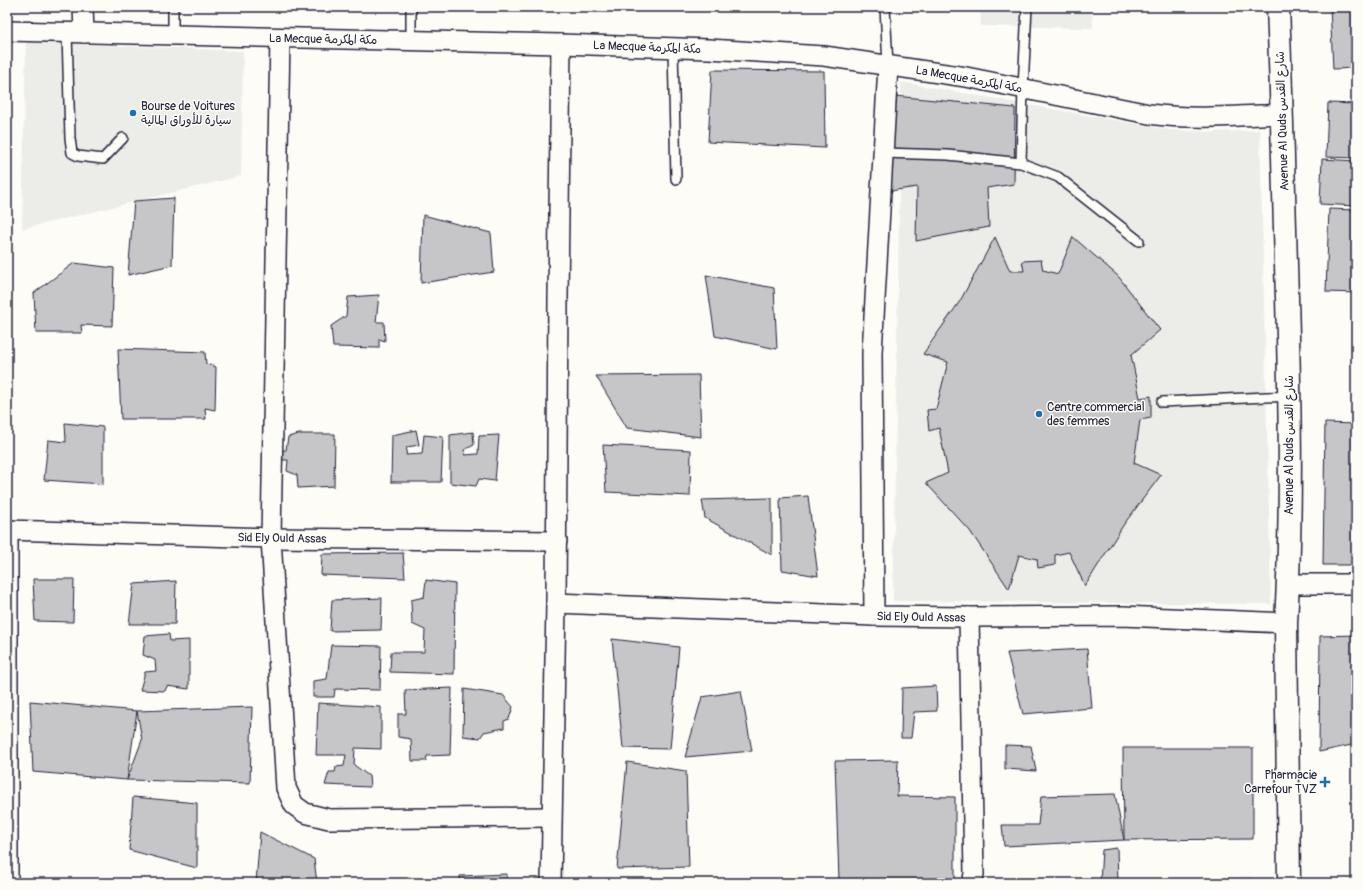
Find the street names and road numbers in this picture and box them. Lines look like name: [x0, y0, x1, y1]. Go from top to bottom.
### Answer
street label: La Mecque مكة المكرمة: [269, 31, 377, 48]
street label: La Mecque مكة المكرمة: [593, 38, 701, 57]
street label: Avenue Al Quds شارع القدس: [1273, 51, 1293, 191]
street label: La Mecque مكة المكرمة: [914, 63, 1024, 96]
street label: Avenue Al Quds شارع القدس: [1282, 375, 1298, 515]
street label: Sid Ely Ould Assas: [237, 530, 327, 547]
street label: Sid Ely Ould Assas: [876, 609, 966, 626]

